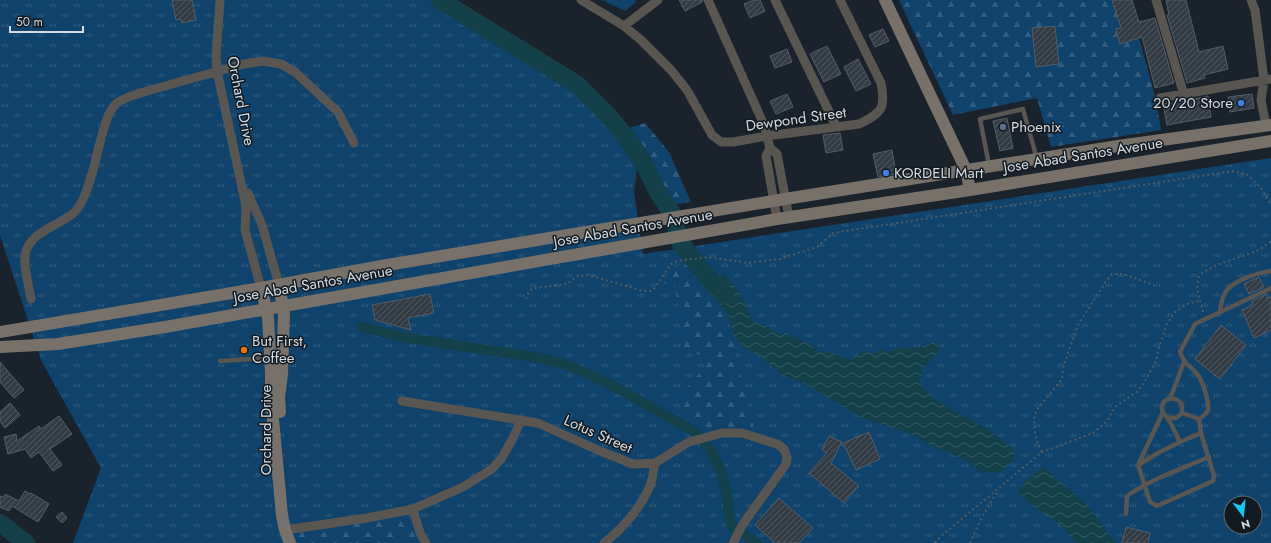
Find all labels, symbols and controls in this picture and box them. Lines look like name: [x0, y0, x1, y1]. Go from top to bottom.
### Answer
scale bar: [10, 8, 83, 34]
text: 50 m: [16, 13, 43, 31]
street label: Orchard Drive: [222, 54, 260, 148]
place label: 20/20 Store: [1153, 92, 1233, 114]
marker: 20/20 Store: [1236, 98, 1246, 108]
street label: Dewpond Street: [744, 101, 848, 137]
place label: Phoenix: [1011, 116, 1062, 138]
marker: Phoenix: [998, 122, 1008, 132]
street label: Jose Abad Santos Avenue: [1000, 131, 1165, 179]
place label: KORDELI Mart: [894, 162, 984, 184]
marker: KORDELI Mart: [881, 168, 891, 178]
street label: Jose Abad Santos Avenue: [550, 203, 715, 253]
street label: Jose Abad Santos Avenue: [230, 259, 395, 309]
place label: But First, Coffee: [252, 330, 307, 369]
marker: But First, Coffee: [239, 345, 249, 355]
street label: Orchard Drive: [255, 384, 277, 475]
street label: Lotus Street: [560, 409, 636, 459]
north arrow: [1223, 495, 1263, 535]
text: N: [1239, 516, 1252, 534]

